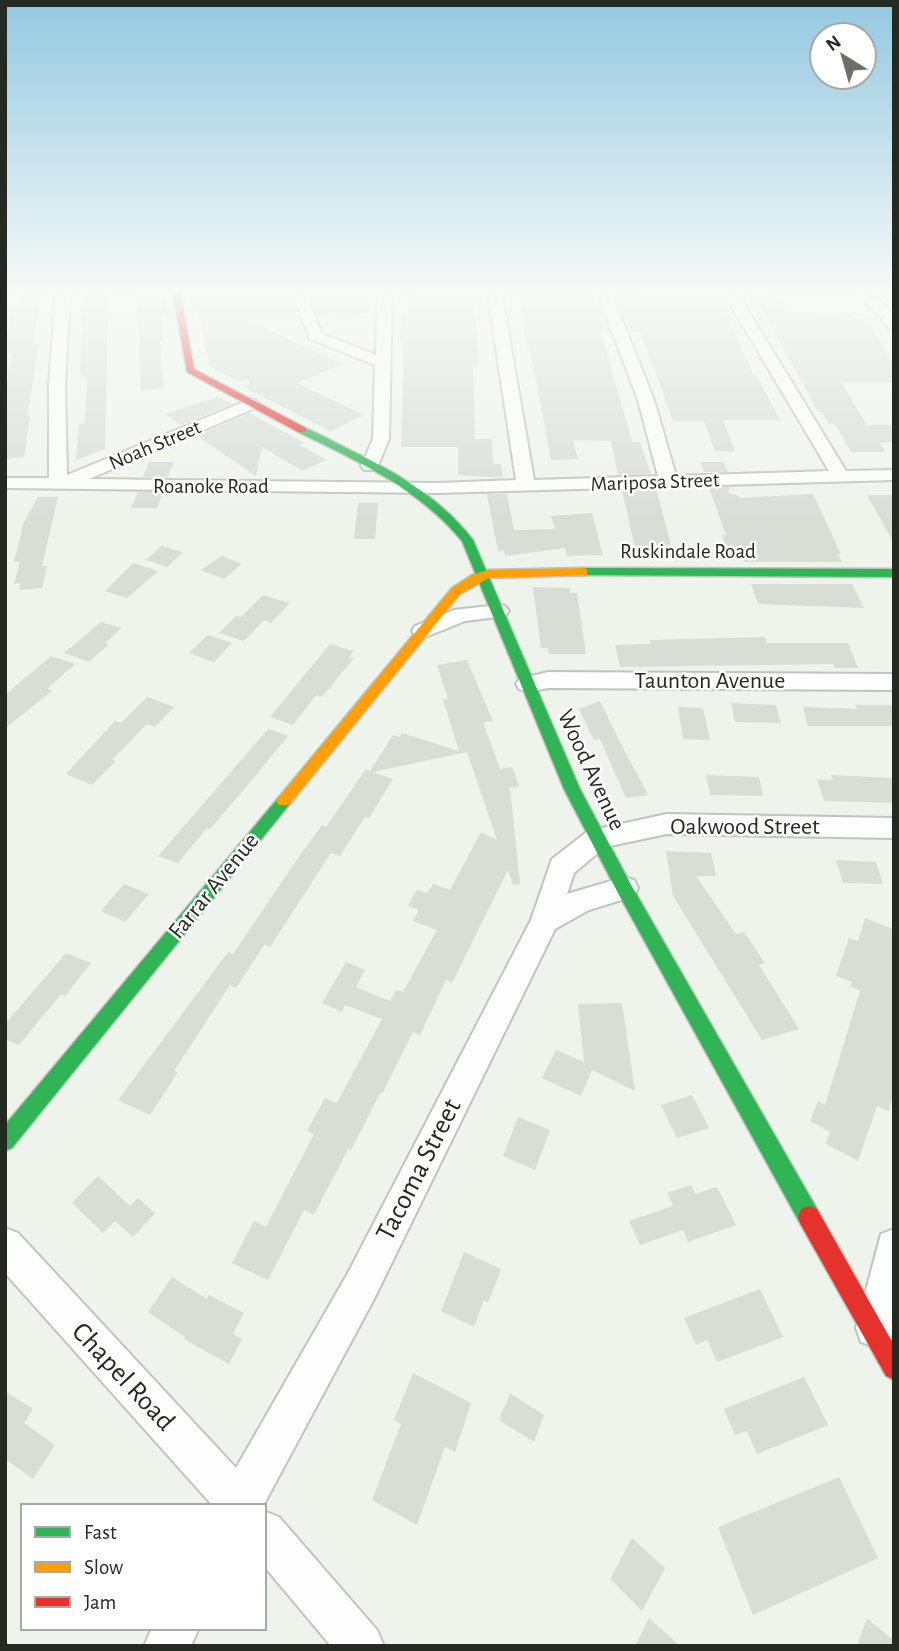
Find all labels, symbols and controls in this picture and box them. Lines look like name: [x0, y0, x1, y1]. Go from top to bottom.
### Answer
north arrow: [808, 21, 878, 91]
text: N: [823, 32, 845, 55]
street label: Noah Street: [106, 416, 204, 474]
street label: Mariposa Street: [590, 469, 720, 495]
street label: Roanoke Road: [153, 476, 269, 497]
street label: Ruskindale Road: [620, 541, 756, 562]
street label: Taunton Avenue: [635, 669, 785, 693]
street label: Wood Avenue: [553, 706, 629, 834]
street label: Oakwood Street: [670, 815, 820, 839]
street label: Farrar Avenue: [164, 829, 264, 943]
street label: Tacoma Street: [371, 1095, 467, 1245]
street label: Chapel Road: [66, 1318, 180, 1436]
legend: [21, 1504, 266, 1630]
text: Fast: [84, 1522, 117, 1543]
text: Slow: [84, 1557, 123, 1578]
text: Jam: [84, 1592, 116, 1613]

